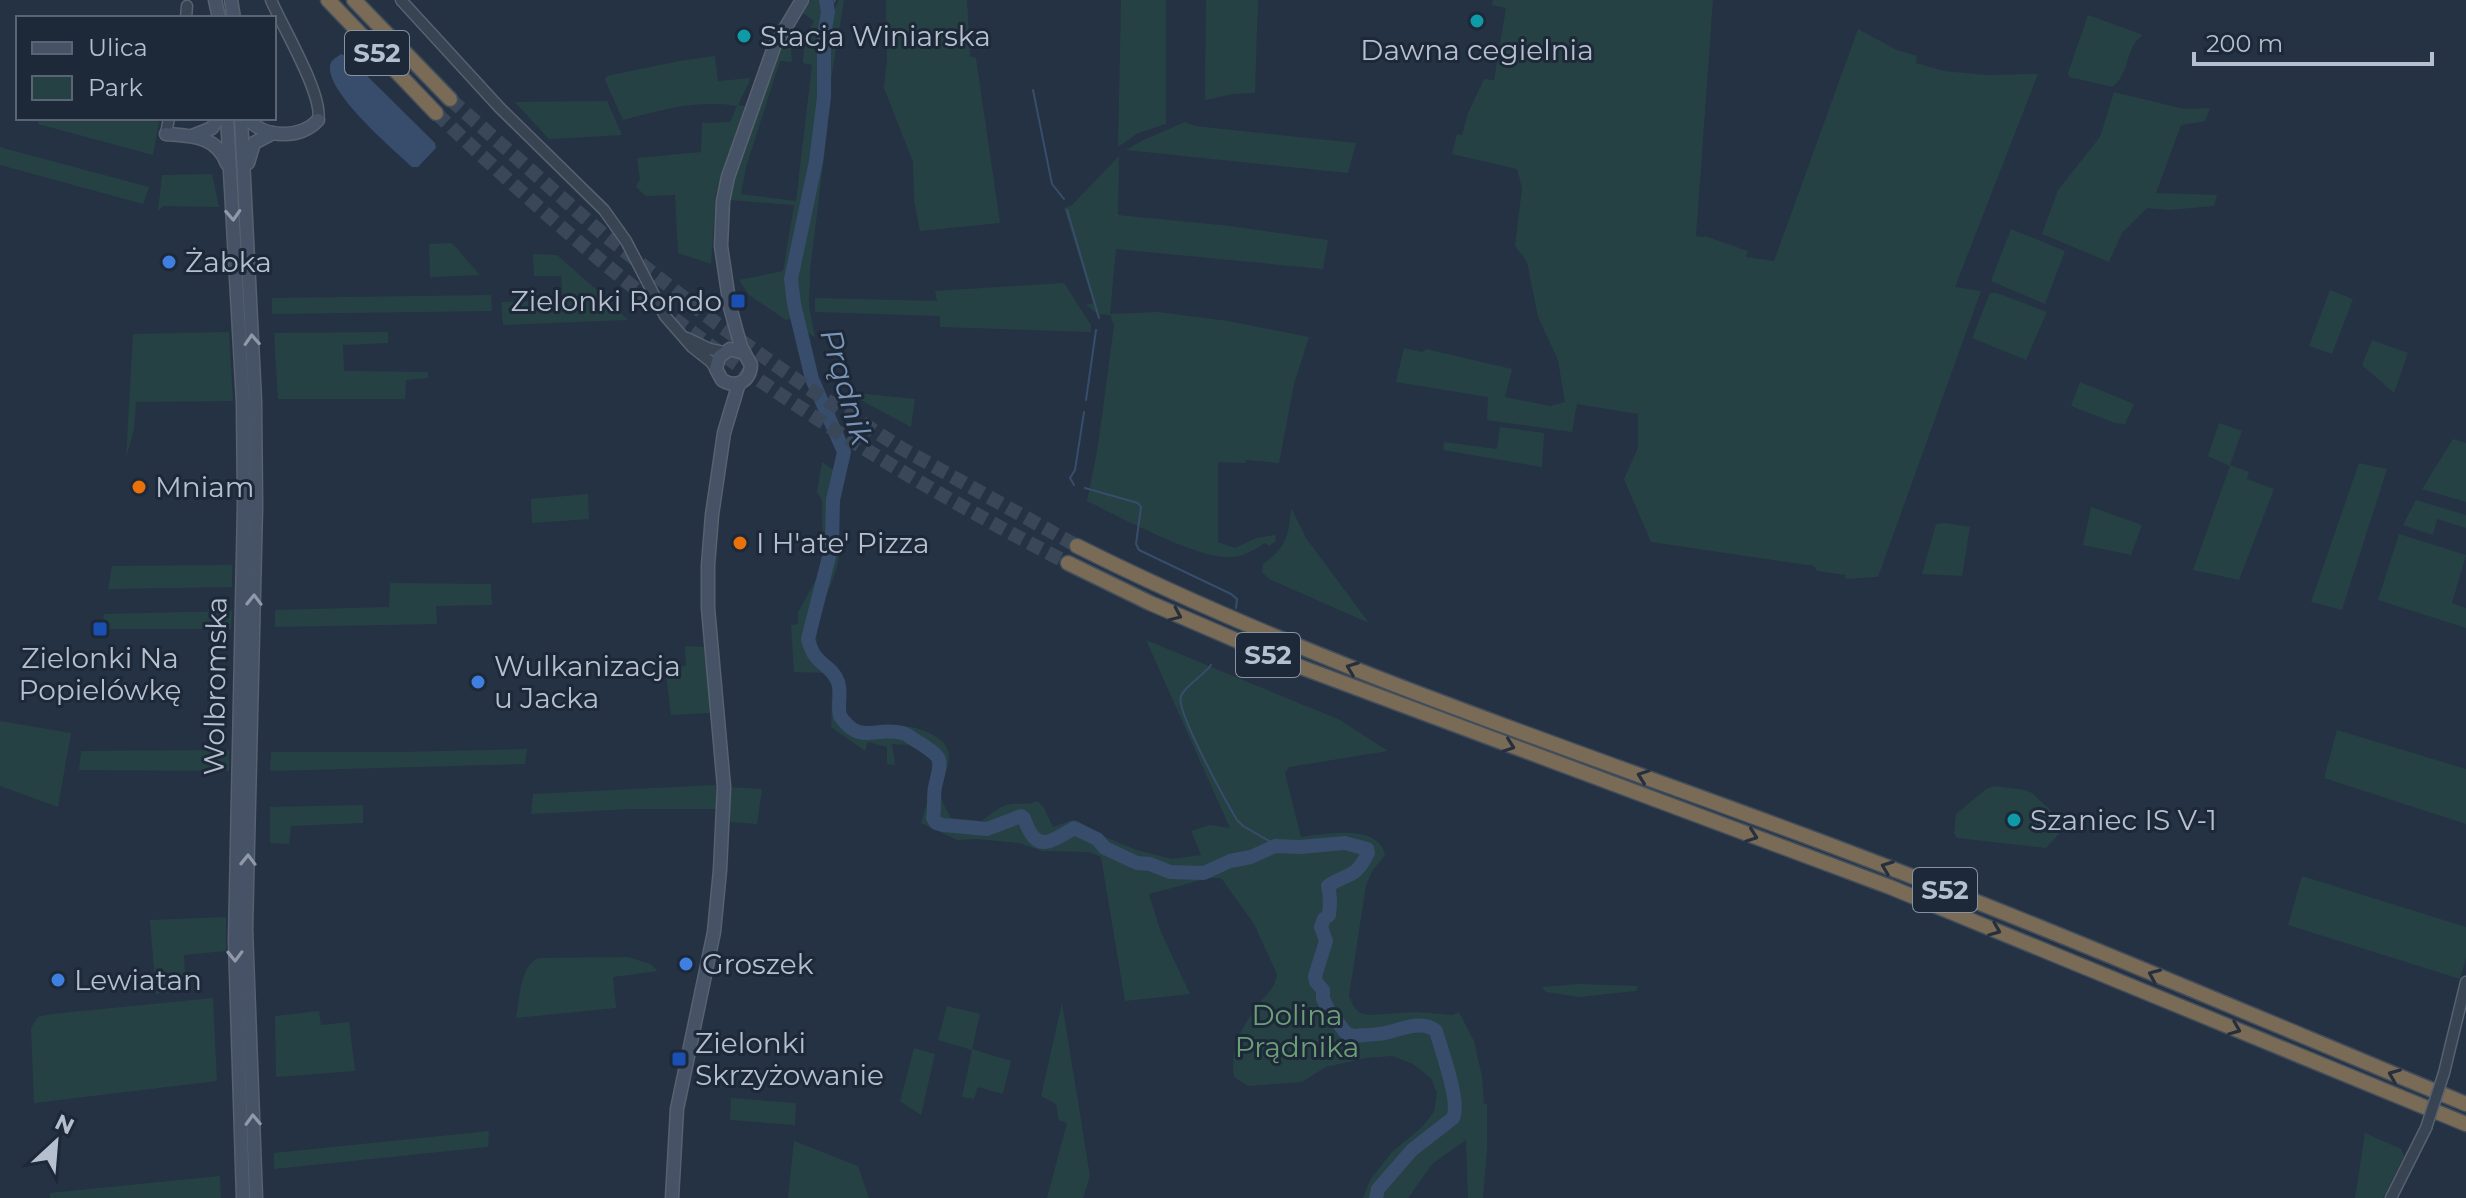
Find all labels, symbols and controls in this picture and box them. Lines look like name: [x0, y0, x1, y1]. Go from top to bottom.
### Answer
marker: Dawna cegielnia: [1468, 12, 1486, 30]
legend: [16, 16, 276, 120]
scale bar: [2194, 16, 2432, 66]
place label: Stacja Winiarska: [760, 19, 991, 53]
marker: Stacja Winiarska: [735, 27, 753, 45]
text: 200 m: [2206, 29, 2283, 58]
road number: S52: [345, 31, 409, 75]
text: Ulica: [88, 33, 148, 62]
place label: Dawna cegielnia: [1360, 33, 1594, 67]
text: Park: [88, 73, 143, 102]
one-way arrow: [224, 209, 241, 222]
place label: Żabka: [185, 245, 272, 279]
marker: Żabka: [160, 253, 178, 271]
place label: Zielonki Rondo: [510, 284, 722, 318]
marker: Zielonki Rondo: [729, 292, 747, 310]
water label: Prądnik: [812, 324, 881, 450]
one-way arrow: [244, 333, 261, 346]
place label: Mniam: [155, 470, 254, 504]
marker: Mniam: [130, 478, 148, 496]
place label: I H'ate' Pizza: [756, 526, 930, 560]
marker: I H'ate' Pizza: [731, 534, 749, 552]
one-way arrow: [245, 593, 263, 606]
street label: Wolbromska: [196, 596, 234, 776]
one-way arrow: [1167, 605, 1182, 621]
marker: Zielonki Na Popielówkę: [91, 620, 109, 638]
road number: S52: [1236, 633, 1300, 677]
place label: Zielonki Na Popielówkę: [18, 641, 182, 707]
place label: Wulkanizacja u Jacka: [494, 649, 681, 715]
one-way arrow: [1346, 661, 1360, 678]
marker: Wulkanizacja u Jacka: [469, 673, 487, 691]
one-way arrow: [1501, 736, 1515, 752]
one-way arrow: [1637, 769, 1651, 786]
place label: Szaniec IS V-1: [2030, 803, 2217, 837]
marker: Szaniec IS V-1: [2005, 811, 2023, 829]
one-way arrow: [1744, 826, 1758, 843]
one-way arrow: [239, 853, 257, 866]
one-way arrow: [1881, 860, 1895, 877]
road number: S52: [1913, 868, 1977, 912]
one-way arrow: [1987, 920, 2001, 936]
place label: Groszek: [702, 947, 814, 981]
one-way arrow: [226, 950, 244, 963]
marker: Groszek: [677, 955, 695, 973]
place label: Lewiatan: [74, 963, 202, 997]
one-way arrow: [2148, 968, 2162, 985]
marker: Lewiatan: [49, 971, 67, 989]
park label: Dolina Prądnika: [1235, 998, 1359, 1064]
one-way arrow: [2227, 1019, 2241, 1035]
place label: Zielonki Skrzyżowanie: [695, 1026, 884, 1092]
marker: Zielonki Skrzyżowanie: [670, 1050, 688, 1068]
one-way arrow: [2388, 1068, 2402, 1084]
north arrow: [16, 1102, 96, 1182]
text: N: [51, 1108, 78, 1141]
one-way arrow: [244, 1113, 261, 1126]

